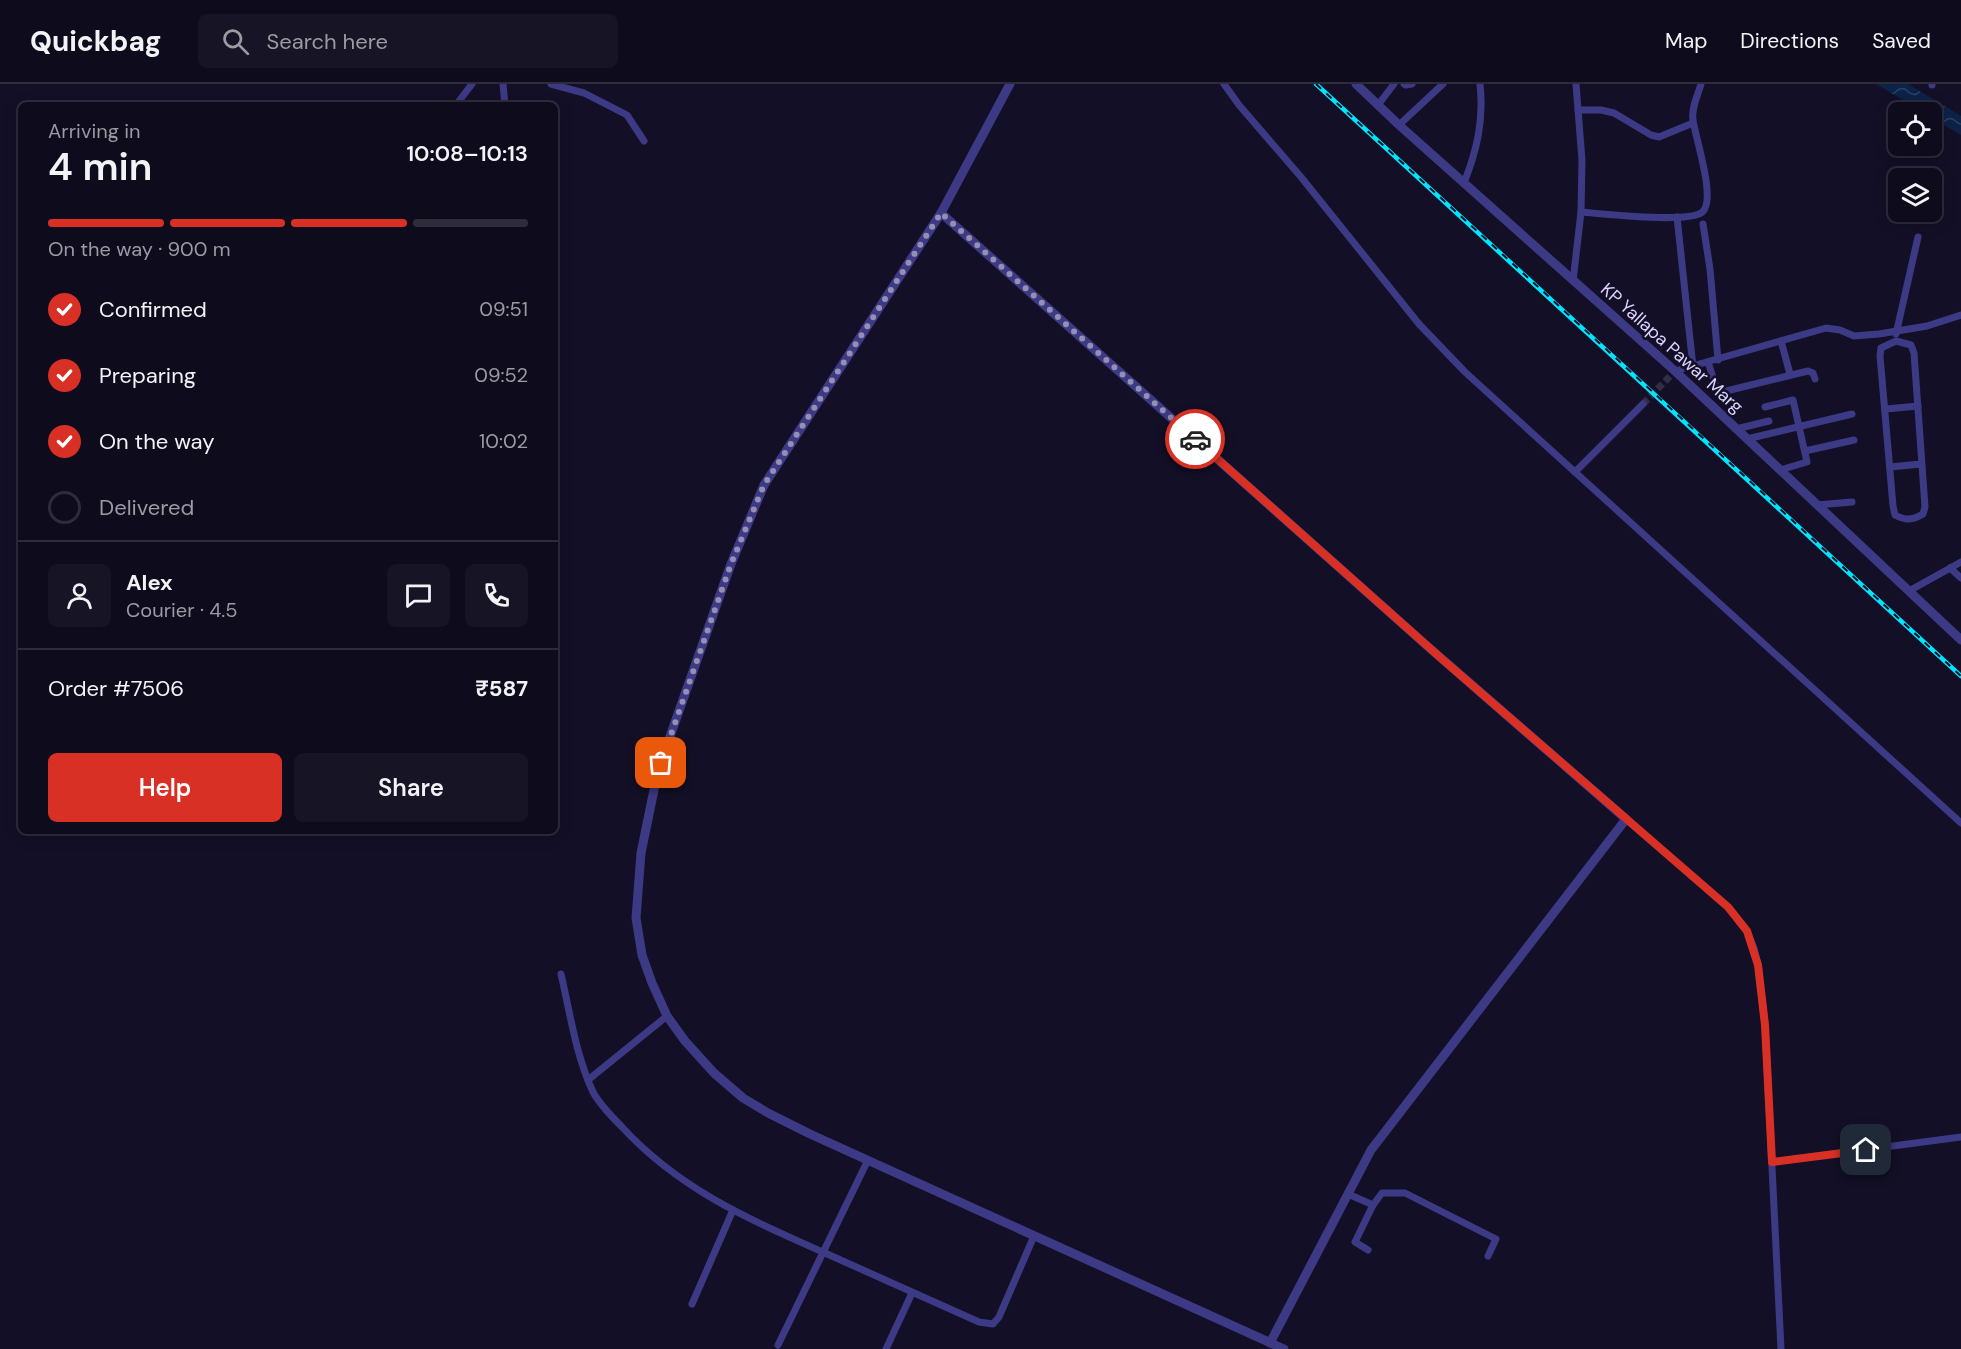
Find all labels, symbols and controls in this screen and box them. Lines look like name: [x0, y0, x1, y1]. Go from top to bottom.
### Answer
search box: [198, 14, 618, 68]
text: Quickbag: [30, 23, 162, 60]
icon: search: [219, 25, 252, 58]
text: Search here: [267, 27, 388, 56]
text: Map: [1665, 27, 1707, 55]
text: Directions: [1740, 27, 1839, 55]
text: Saved: [1872, 27, 1931, 55]
map controls: [1888, 102, 1942, 222]
button: locate: [1888, 102, 1942, 156]
text: Arriving in: [48, 118, 140, 144]
text: 10:08–10:13: [406, 139, 528, 168]
text: 4 min: [48, 141, 152, 192]
button: layers: [1888, 168, 1942, 222]
text: On the way · 900 m: [48, 236, 231, 262]
street label: KP Yallapa Pawar Marg: [1596, 278, 1748, 418]
icon: check: [48, 293, 81, 326]
text: Confirmed: [99, 295, 207, 324]
text: 09:51: [479, 296, 528, 322]
icon: check: [48, 359, 81, 392]
text: Preparing: [99, 361, 196, 390]
text: 09:52: [474, 362, 528, 388]
courier: [1165, 409, 1225, 469]
icon: car: [1179, 423, 1212, 456]
icon: check: [48, 425, 81, 458]
text: On the way: [99, 427, 214, 456]
text: 10:02: [479, 428, 528, 454]
text: Delivered: [99, 493, 194, 522]
button: person: [48, 564, 111, 627]
button: chat: [387, 564, 450, 627]
button: phone: [465, 564, 528, 627]
text: Alex: [126, 568, 173, 597]
text: Courier · 4.5: [126, 597, 238, 623]
text: Order #7506: [48, 674, 184, 703]
text: ₹587: [475, 674, 528, 703]
pin: [635, 737, 686, 788]
icon: bag: [644, 746, 677, 779]
button: Help: [48, 753, 282, 822]
button: Share: [294, 753, 528, 822]
pin: [1840, 1124, 1891, 1175]
icon: home: [1849, 1133, 1882, 1166]

